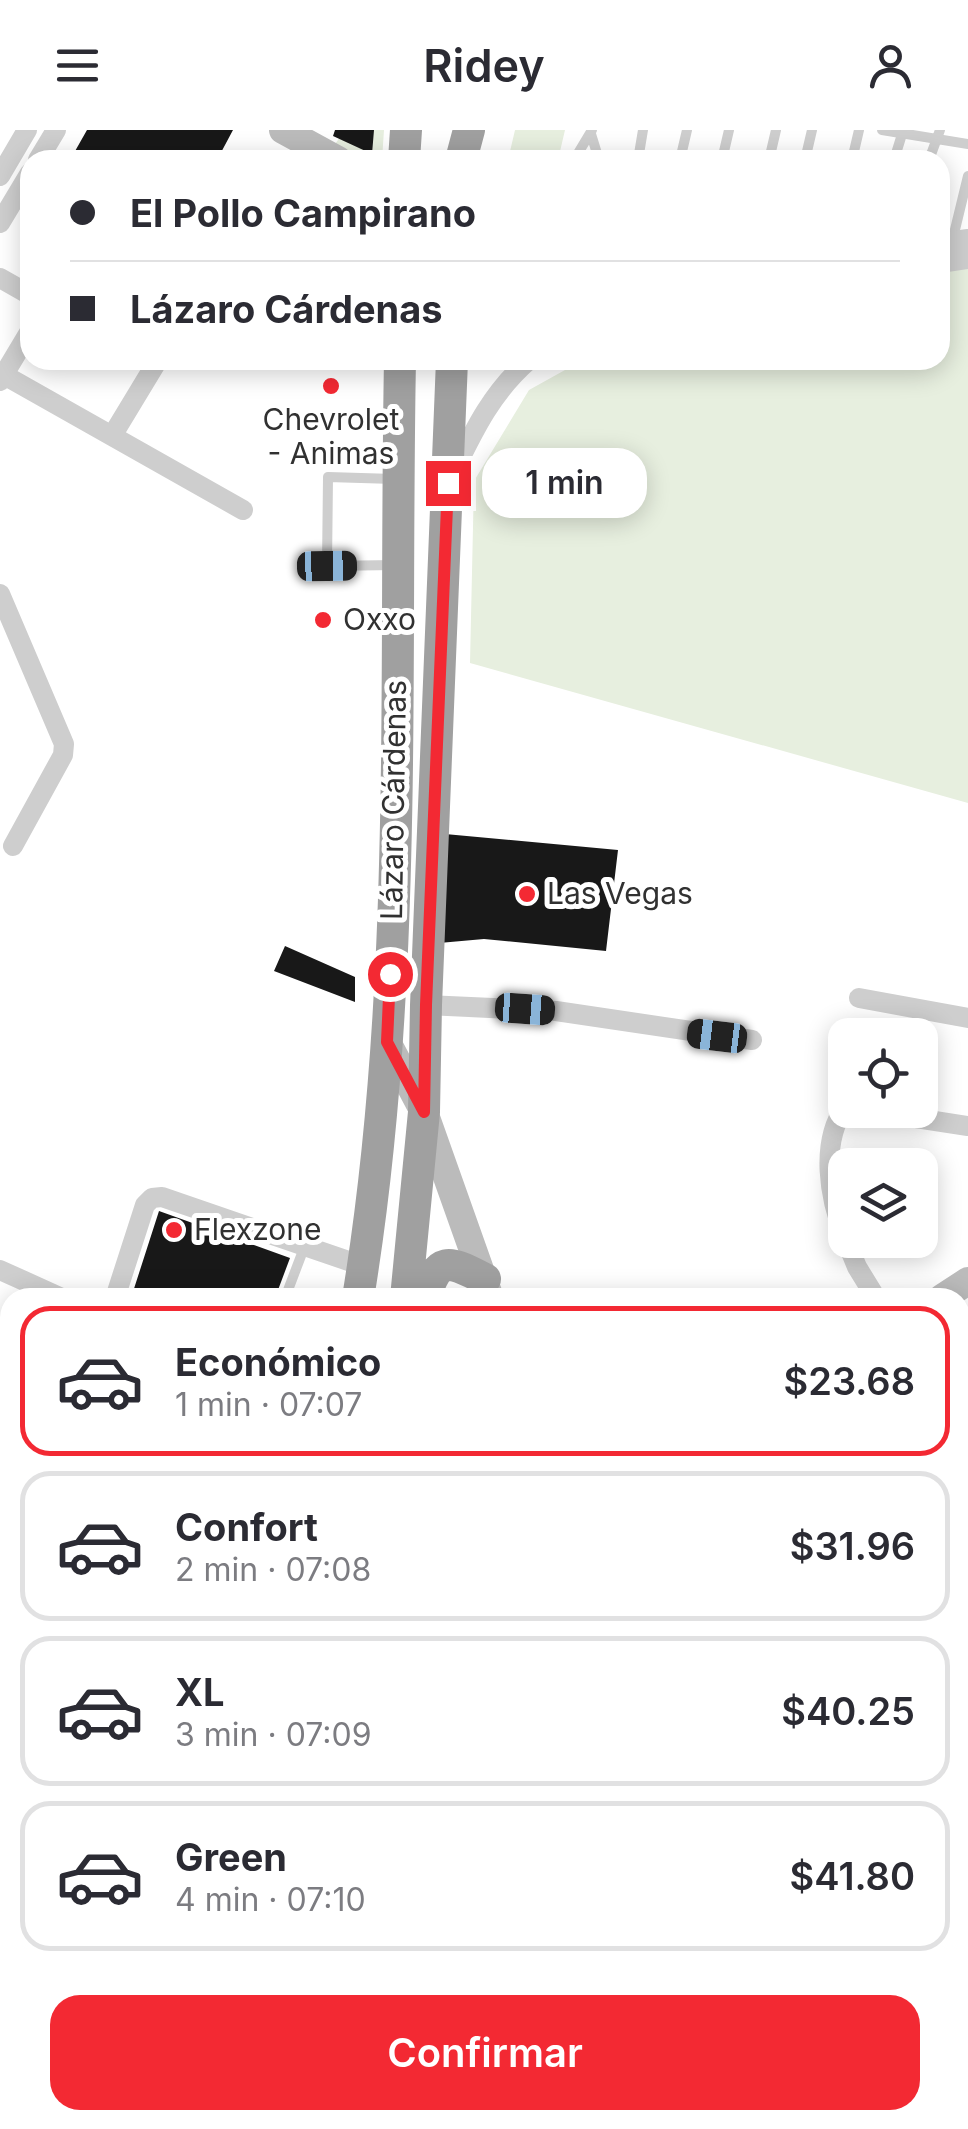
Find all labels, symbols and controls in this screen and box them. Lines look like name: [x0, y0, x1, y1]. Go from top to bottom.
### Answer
icon: menu: [50, 38, 105, 93]
text: Ridey: [423, 38, 545, 93]
icon: person: [863, 38, 918, 93]
text: El Pollo Campirano: [130, 190, 476, 236]
text: Lázaro Cárdenas: [130, 286, 443, 332]
marker: Chevrolet - Animas: [320, 375, 342, 397]
place label: Chevrolet - Animas: [263, 401, 400, 471]
callout: 1 min: [483, 448, 648, 518]
route end: [426, 461, 471, 506]
text: 1 min: [525, 463, 604, 502]
car: [297, 550, 357, 582]
place label: Oxxo: [343, 601, 416, 637]
marker: Oxxo: [312, 609, 334, 631]
street label: Lázaro Cárdenas: [373, 680, 413, 920]
place label: Las Vegas: [547, 875, 693, 911]
marker: Las Vegas: [516, 883, 538, 905]
route start: [368, 952, 413, 997]
car: [494, 992, 556, 1026]
car: [685, 1017, 749, 1055]
map controls: [828, 1018, 938, 1258]
button: locate: [828, 1018, 938, 1128]
button: layers: [828, 1148, 938, 1258]
place label: Flexzone: [194, 1211, 322, 1247]
marker: Flexzone: [163, 1219, 185, 1241]
icon: car: [55, 1336, 145, 1426]
text: Económico: [175, 1339, 381, 1385]
text: $23.68: [784, 1358, 915, 1404]
text: 1 min · 07:07: [175, 1385, 362, 1424]
icon: car: [55, 1501, 145, 1591]
text: Confort: [175, 1504, 318, 1550]
text: $31.96: [790, 1523, 915, 1569]
text: 2 min · 07:08: [175, 1550, 371, 1589]
icon: car: [55, 1666, 145, 1756]
text: XL: [175, 1669, 225, 1715]
text: $40.25: [781, 1688, 915, 1734]
text: 3 min · 07:09: [175, 1715, 372, 1754]
icon: car: [55, 1831, 145, 1921]
text: Green: [175, 1834, 287, 1880]
text: $41.80: [790, 1853, 915, 1899]
text: 4 min · 07:10: [175, 1880, 366, 1919]
button: Confirmar: [50, 1995, 920, 2110]

